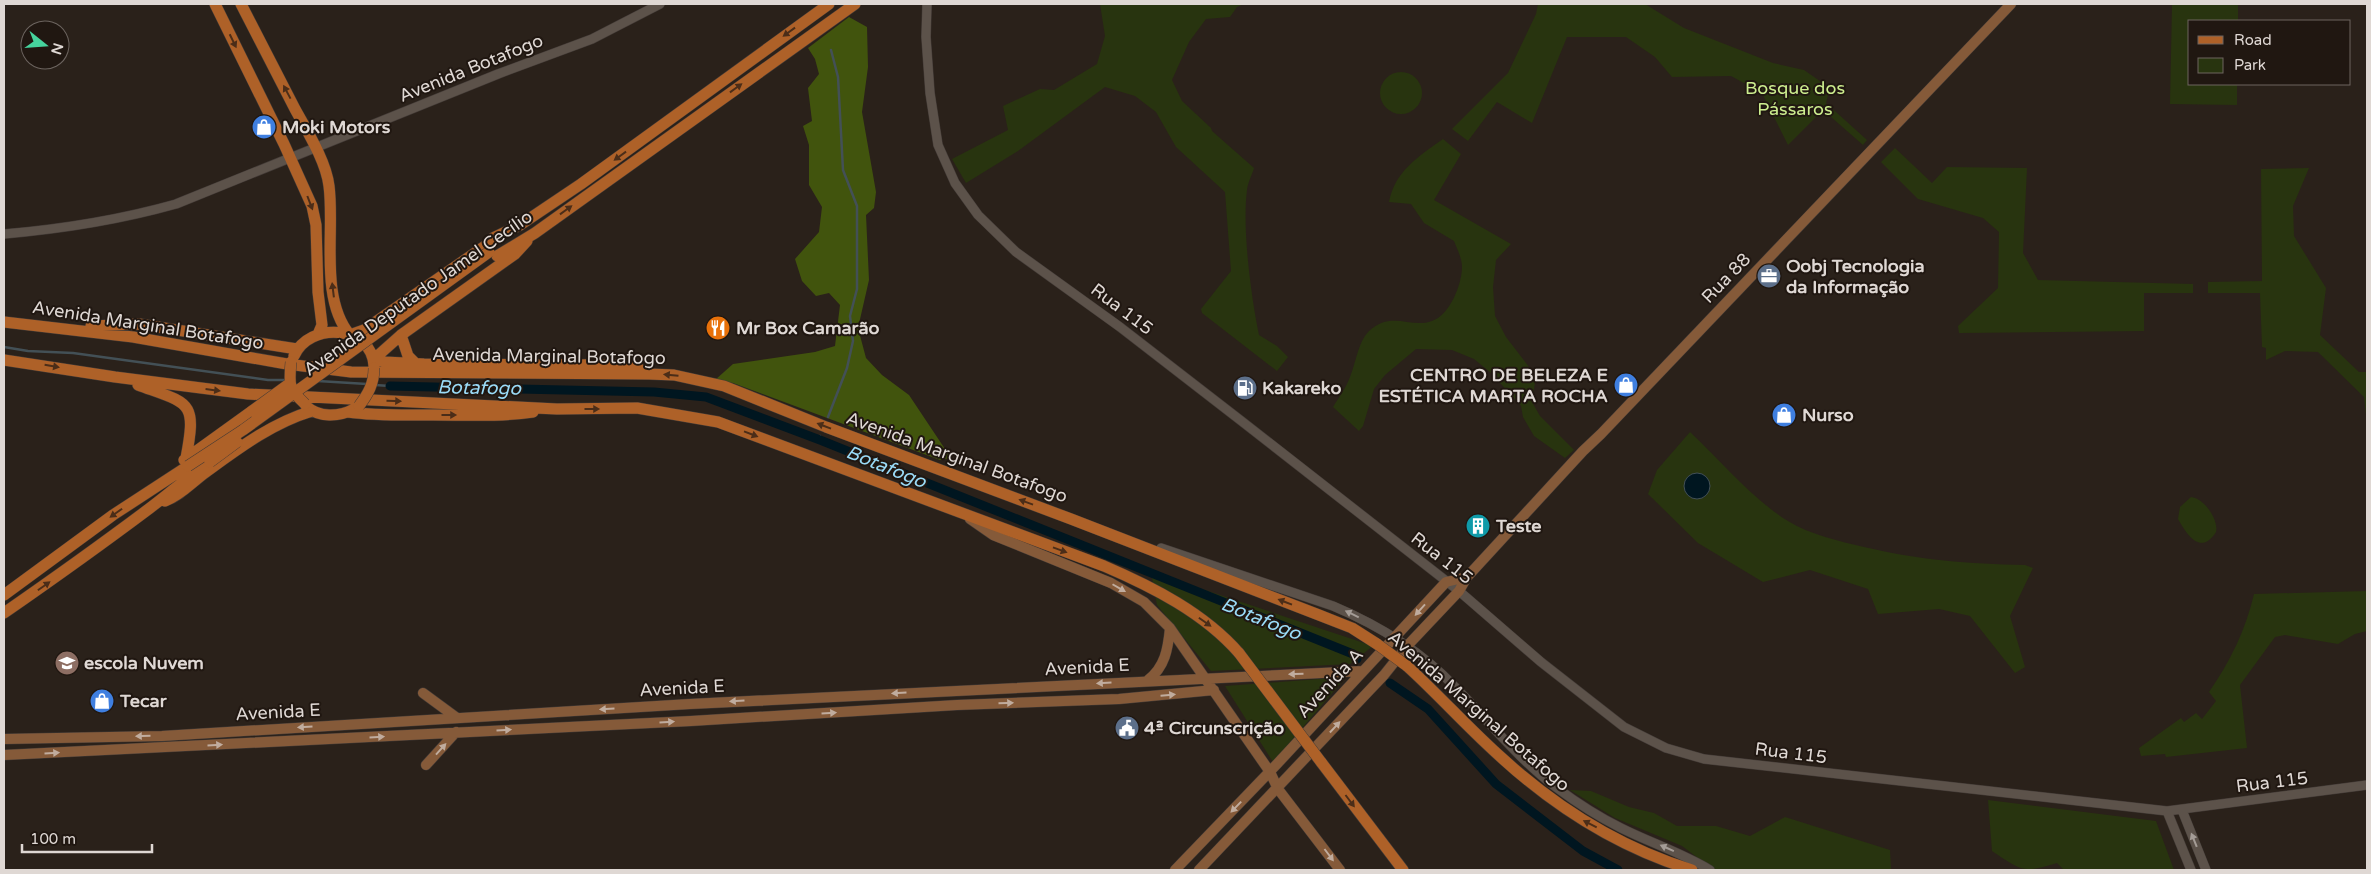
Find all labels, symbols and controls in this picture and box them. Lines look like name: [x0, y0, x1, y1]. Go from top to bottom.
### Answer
north arrow: [20, 20, 70, 70]
legend: [2188, 20, 2351, 85]
one-way arrow: [783, 27, 796, 37]
street label: Avenida Botafogo: [396, 29, 546, 107]
text: Road: [2234, 31, 2272, 49]
one-way arrow: [229, 33, 237, 48]
text: N: [47, 41, 67, 57]
text: Park: [2234, 56, 2266, 74]
park label: Bosque dos Pássaros: [1745, 77, 1845, 120]
one-way arrow: [730, 84, 743, 94]
one-way arrow: [282, 85, 291, 99]
shop icon: Moki Motors: [251, 114, 277, 140]
place label: Moki Motors: [282, 116, 391, 138]
one-way arrow: [614, 150, 627, 161]
one-way arrow: [306, 196, 314, 211]
street label: Avenida Deputado Jamel Cecílio: [299, 205, 537, 381]
one-way arrow: [560, 205, 573, 215]
street label: Rua 88: [1697, 248, 1755, 308]
place label: Oobj Tecnologia da Informação: [1786, 255, 1925, 298]
office icon: Oobj Tecnologia da Informação: [1756, 263, 1782, 289]
street label: Rua 115: [1086, 278, 1158, 340]
one-way arrow: [329, 282, 337, 298]
street label: Avenida Marginal Botafogo: [31, 296, 265, 354]
restaurant icon: Mr Box Camarão: [705, 315, 731, 341]
place label: Mr Box Camarão: [736, 317, 880, 339]
street label: Avenida Marginal Botafogo: [432, 343, 666, 369]
one-way arrow: [44, 363, 60, 371]
place label: CENTRO DE BELEZA E ESTÉTICA MARTA ROCHA: [1378, 364, 1608, 407]
one-way arrow: [662, 371, 678, 379]
shop icon: CENTRO DE BELEZA E ESTÉTICA MARTA ROCHA: [1613, 372, 1639, 398]
fuel station icon: Kakareko: [1232, 375, 1258, 401]
water label: Botafogo: [437, 376, 523, 400]
place label: Kakareko: [1262, 377, 1341, 399]
one-way arrow: [205, 386, 221, 394]
one-way arrow: [386, 398, 402, 406]
shop icon: Nurso: [1771, 402, 1797, 428]
place label: Nurso: [1802, 404, 1854, 426]
one-way arrow: [584, 405, 600, 413]
street label: Avenida Marginal Botafogo: [843, 407, 1071, 507]
one-way arrow: [441, 411, 457, 419]
one-way arrow: [817, 422, 831, 430]
one-way arrow: [743, 431, 758, 438]
water label: Botafogo: [843, 441, 929, 493]
one-way arrow: [1018, 497, 1033, 505]
one-way arrow: [110, 508, 123, 518]
building icon: Teste: [1465, 513, 1491, 539]
place label: Teste: [1495, 515, 1542, 537]
street label: Rua 115: [1407, 527, 1477, 589]
one-way arrow: [1053, 546, 1068, 554]
one-way arrow: [37, 581, 51, 591]
one-way arrow: [1112, 584, 1126, 593]
water label: Botafogo: [1218, 593, 1305, 645]
one-way arrow: [1277, 598, 1292, 606]
one-way arrow: [1415, 604, 1426, 617]
one-way arrow: [1345, 610, 1359, 618]
one-way arrow: [1198, 617, 1212, 627]
street label: Avenida Marginal Botafogo: [1384, 626, 1574, 796]
street label: Avenida A: [1292, 644, 1368, 722]
school or university icon: escola Nuvem: [54, 650, 80, 676]
place label: escola Nuvem: [84, 652, 204, 674]
street label: Avenida E: [1044, 654, 1130, 680]
one-way arrow: [1288, 670, 1304, 678]
street label: Avenida E: [639, 675, 725, 701]
one-way arrow: [1096, 679, 1112, 687]
shop icon: Tecar: [89, 688, 115, 714]
one-way arrow: [891, 689, 907, 697]
place label: Tecar: [119, 690, 168, 712]
one-way arrow: [1160, 690, 1176, 698]
one-way arrow: [729, 698, 745, 706]
street label: Avenida E: [235, 699, 321, 725]
one-way arrow: [998, 699, 1014, 707]
one-way arrow: [598, 705, 614, 713]
one-way arrow: [821, 708, 837, 716]
public building icon: 4ª Circunscrição: [1114, 715, 1140, 741]
place label: 4ª Circunscrição: [1144, 717, 1284, 739]
one-way arrow: [659, 718, 675, 726]
one-way arrow: [1329, 722, 1341, 734]
one-way arrow: [297, 724, 313, 732]
one-way arrow: [497, 725, 513, 733]
one-way arrow: [135, 732, 151, 740]
one-way arrow: [369, 733, 385, 741]
street label: Rua 115: [1754, 738, 1828, 768]
one-way arrow: [207, 741, 223, 749]
one-way arrow: [435, 742, 446, 755]
one-way arrow: [45, 749, 61, 757]
street label: Rua 115: [2235, 767, 2309, 797]
one-way arrow: [1345, 794, 1355, 808]
one-way arrow: [1230, 801, 1242, 813]
one-way arrow: [1582, 820, 1597, 829]
scale bar: [22, 822, 152, 854]
text: 100 m: [30, 830, 76, 848]
one-way arrow: [2189, 833, 2197, 847]
one-way arrow: [1660, 844, 1674, 852]
one-way arrow: [1323, 848, 1334, 861]

